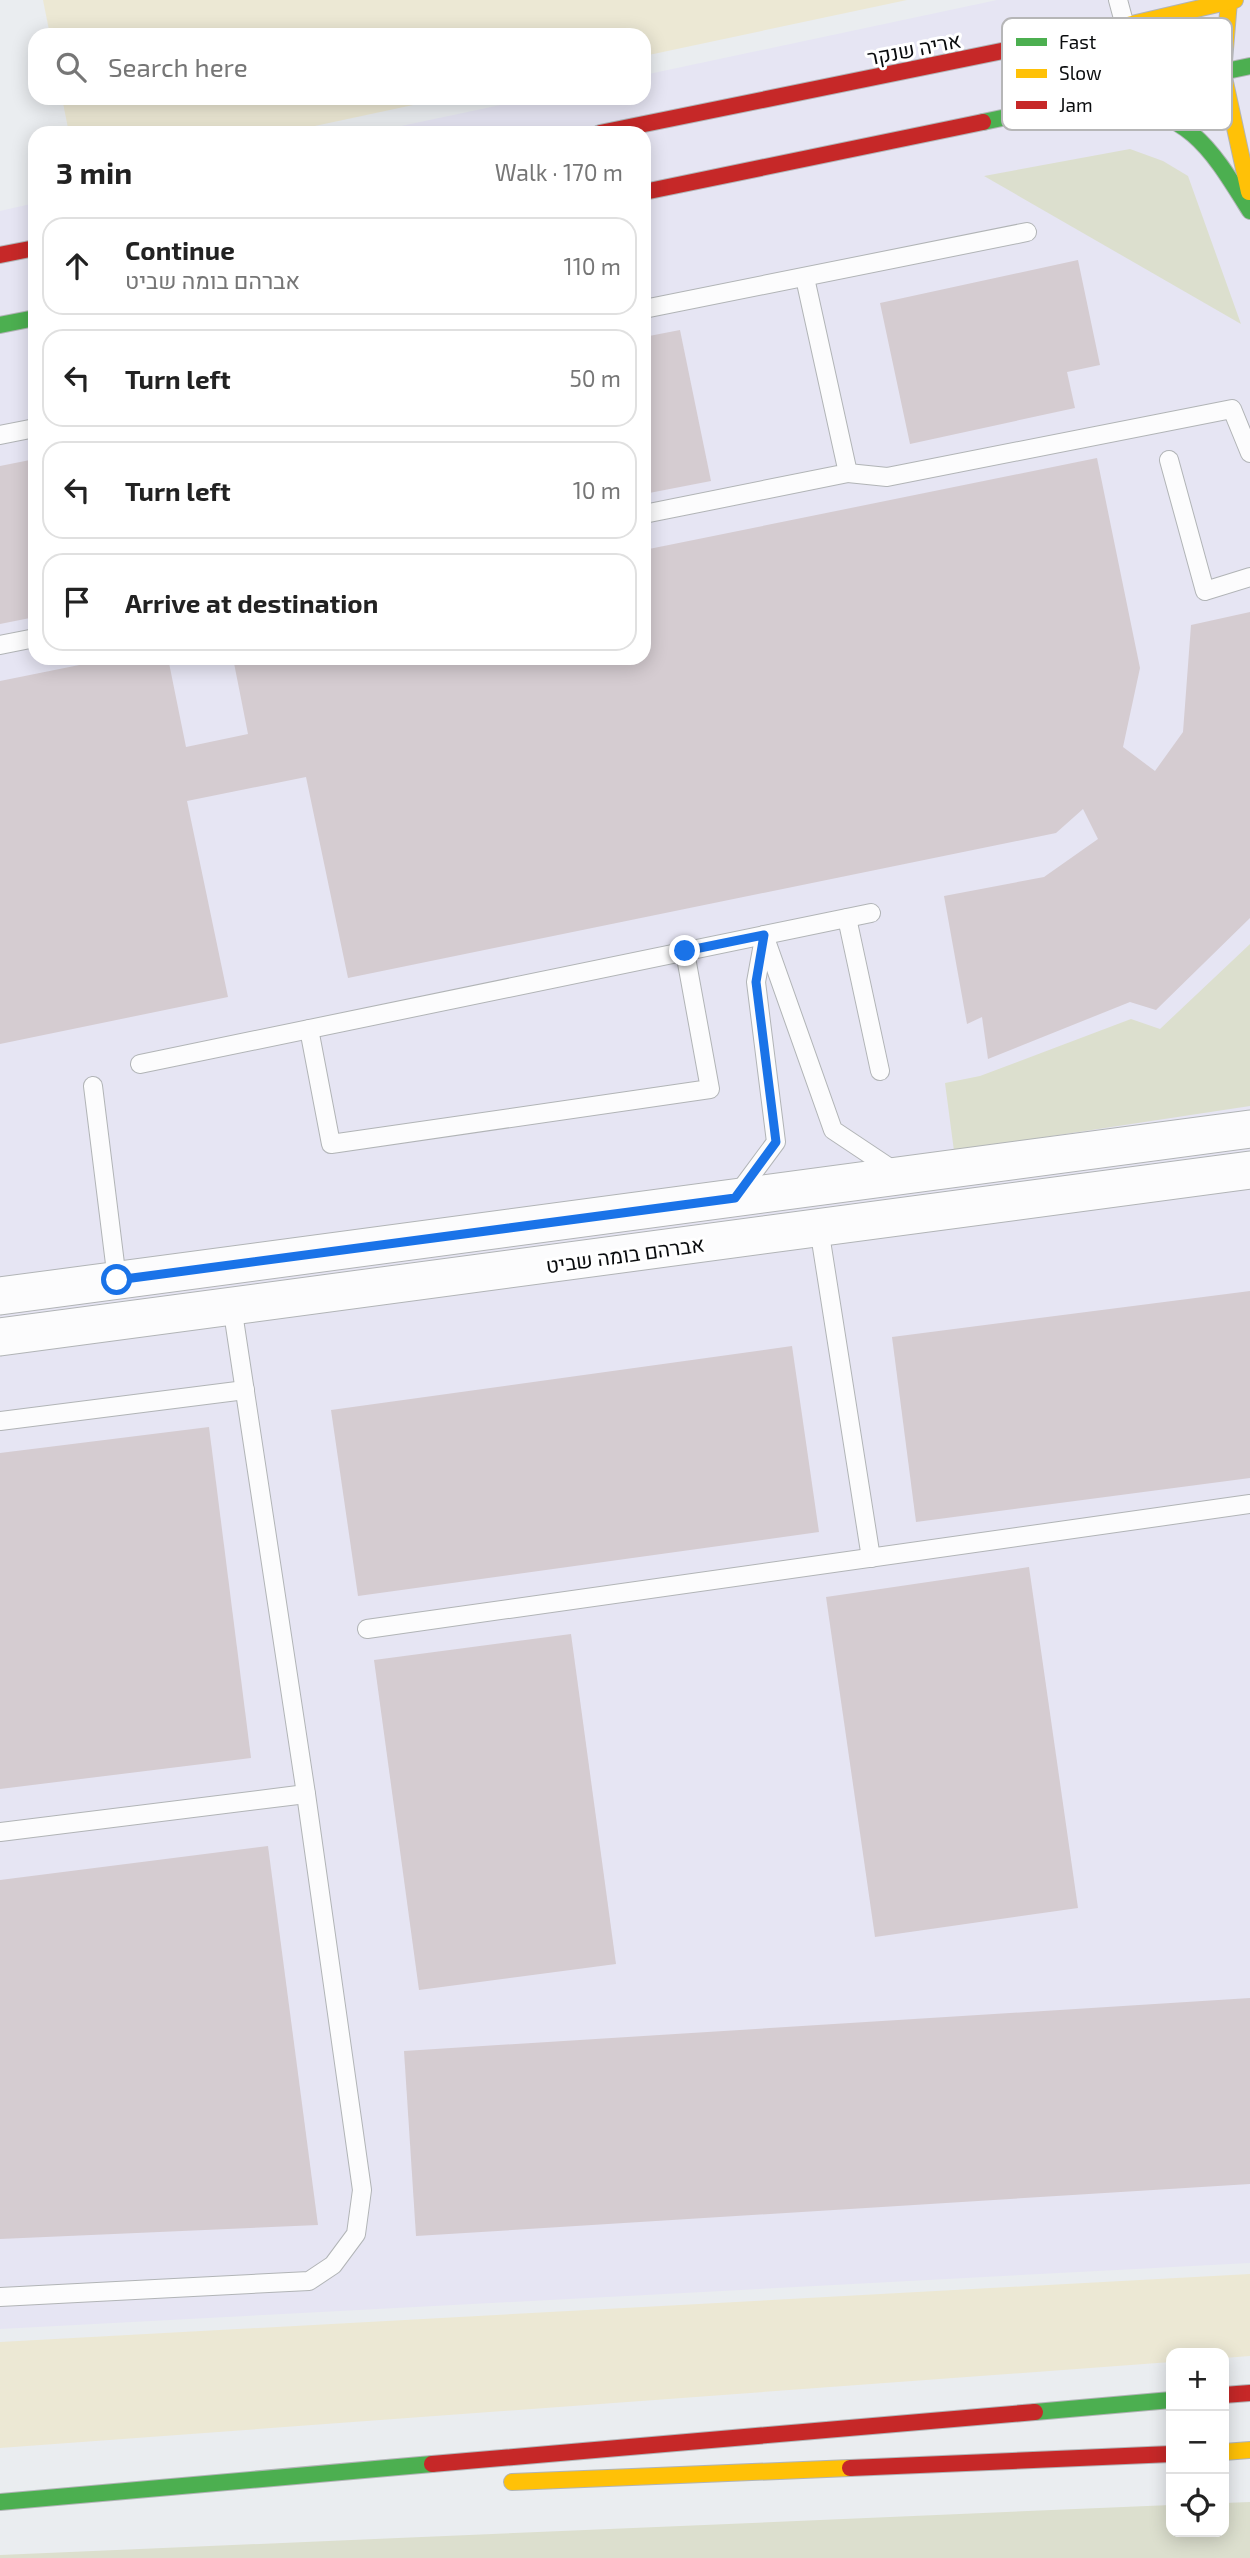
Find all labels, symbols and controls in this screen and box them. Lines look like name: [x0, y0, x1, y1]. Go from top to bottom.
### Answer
legend: [1002, 18, 1232, 130]
street label: אריה שנקר: [865, 27, 963, 69]
search box: [28, 28, 651, 105]
text: Fast: [1059, 30, 1096, 53]
icon: search: [52, 48, 90, 86]
text: Search here: [108, 51, 248, 82]
text: Slow: [1059, 61, 1102, 84]
text: Jam: [1059, 93, 1093, 116]
text: 3 min: [56, 154, 132, 190]
text: Walk · 170 m: [495, 158, 623, 186]
text: Continue: [125, 234, 235, 265]
icon: ahead: [58, 247, 96, 285]
text: 110 m: [564, 252, 621, 280]
text: אברהם בומה שביט: [125, 266, 300, 294]
icon: left: [58, 359, 96, 397]
text: Turn left: [125, 363, 231, 394]
text: 50 m: [570, 364, 621, 392]
icon: left: [58, 471, 96, 509]
text: Turn left: [125, 475, 231, 506]
text: 10 m: [573, 476, 621, 504]
icon: arrive: [58, 583, 96, 621]
text: Arrive at destination: [125, 587, 378, 618]
route end: [669, 935, 700, 966]
street label: אברהם בומה שביט: [544, 1230, 706, 1278]
route start: [101, 1264, 132, 1295]
map controls: [1166, 2348, 1229, 2537]
button: +: [1166, 2348, 1229, 2411]
button: −: [1166, 2411, 1229, 2474]
button: locate: [1166, 2474, 1229, 2537]

